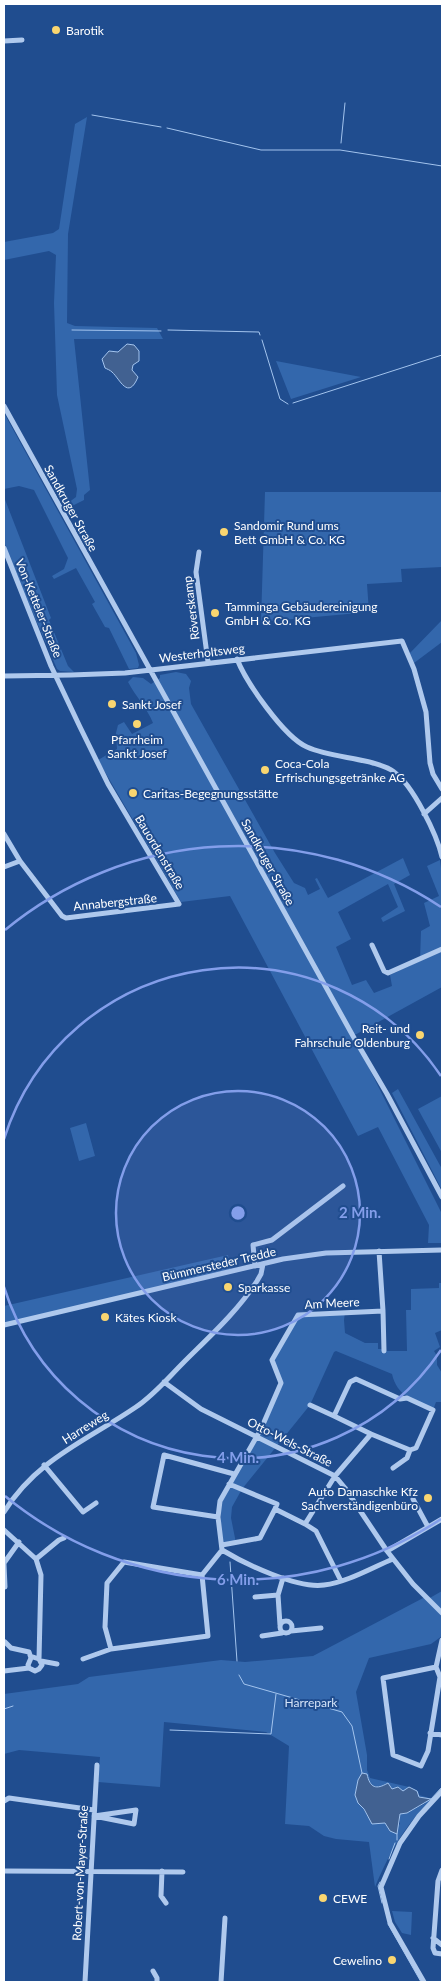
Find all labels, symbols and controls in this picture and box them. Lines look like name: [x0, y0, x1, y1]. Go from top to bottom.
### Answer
place label: Barotik: [66, 23, 105, 38]
marker: Barotik: [50, 24, 62, 36]
street label: Sandkruger Straße: [41, 462, 101, 554]
place label: Sandomir Rund ums Bett GmbH & Co. KG: [234, 518, 345, 547]
marker: Sandomir Rund ums Bett GmbH & Co. KG: [218, 526, 230, 538]
street label: Von-Ketteler-Straße: [12, 556, 66, 660]
street label: Röverskamp: [180, 575, 202, 641]
place label: Tamminga Gebäudereinigung GmbH & Co. KG: [225, 599, 378, 628]
marker: Tamminga Gebäudereinigung GmbH & Co. KG: [209, 607, 221, 619]
street label: Westerholtsweg: [158, 640, 246, 666]
place label: Sankt Josef: [122, 697, 182, 712]
marker: Sankt Josef: [106, 698, 118, 710]
marker: Pfarrheim Sankt Josef: [131, 718, 143, 730]
place label: Pfarrheim Sankt Josef: [107, 732, 168, 761]
place label: Coca-Cola Erfrischungsgetränke AG: [275, 756, 405, 785]
marker: Coca-Cola Erfrischungsgetränke AG: [259, 764, 271, 776]
place label: Caritas-Begegnungsstätte: [143, 786, 278, 801]
marker: Caritas-Begegnungsstätte: [127, 787, 139, 799]
street label: Bauordenstraße: [132, 812, 188, 892]
street label: Sandkruger Straße: [238, 816, 298, 908]
street label: Annabergstraße: [72, 890, 158, 914]
place label: Reit- und Fahrschule Oldenburg: [295, 1021, 410, 1050]
marker: Reit- und Fahrschule Oldenburg: [414, 1029, 426, 1041]
text: 2 Min.: [339, 1203, 381, 1221]
centre of rings: [229, 1204, 247, 1222]
street label: Bümmersteder Tredde: [161, 1244, 277, 1284]
place label: Sparkasse: [238, 1280, 290, 1295]
marker: Sparkasse: [222, 1281, 234, 1293]
street label: Am Meere: [304, 1294, 360, 1312]
place label: Kätes Kiosk: [115, 1310, 178, 1325]
marker: Kätes Kiosk: [99, 1311, 111, 1323]
street label: Harreweg: [59, 1407, 111, 1447]
street label: Otto-Wels-Straße: [245, 1414, 335, 1470]
text: 4 Min.: [217, 1448, 259, 1466]
place label: Auto Damaschke Kfz Sachverständigenbüro: [301, 1484, 419, 1513]
marker: Auto Damaschke Kfz Sachverständigenbüro: [422, 1492, 434, 1504]
text: 6 Min.: [217, 1570, 259, 1588]
park label: Harrepark: [285, 1695, 338, 1710]
street label: Robert-von-Mayer-Straße: [69, 1805, 91, 1941]
place label: CEWE: [333, 1891, 367, 1906]
marker: CEWE: [317, 1892, 329, 1904]
place label: Cewelino: [333, 1953, 382, 1968]
marker: Cewelino: [386, 1954, 398, 1966]

